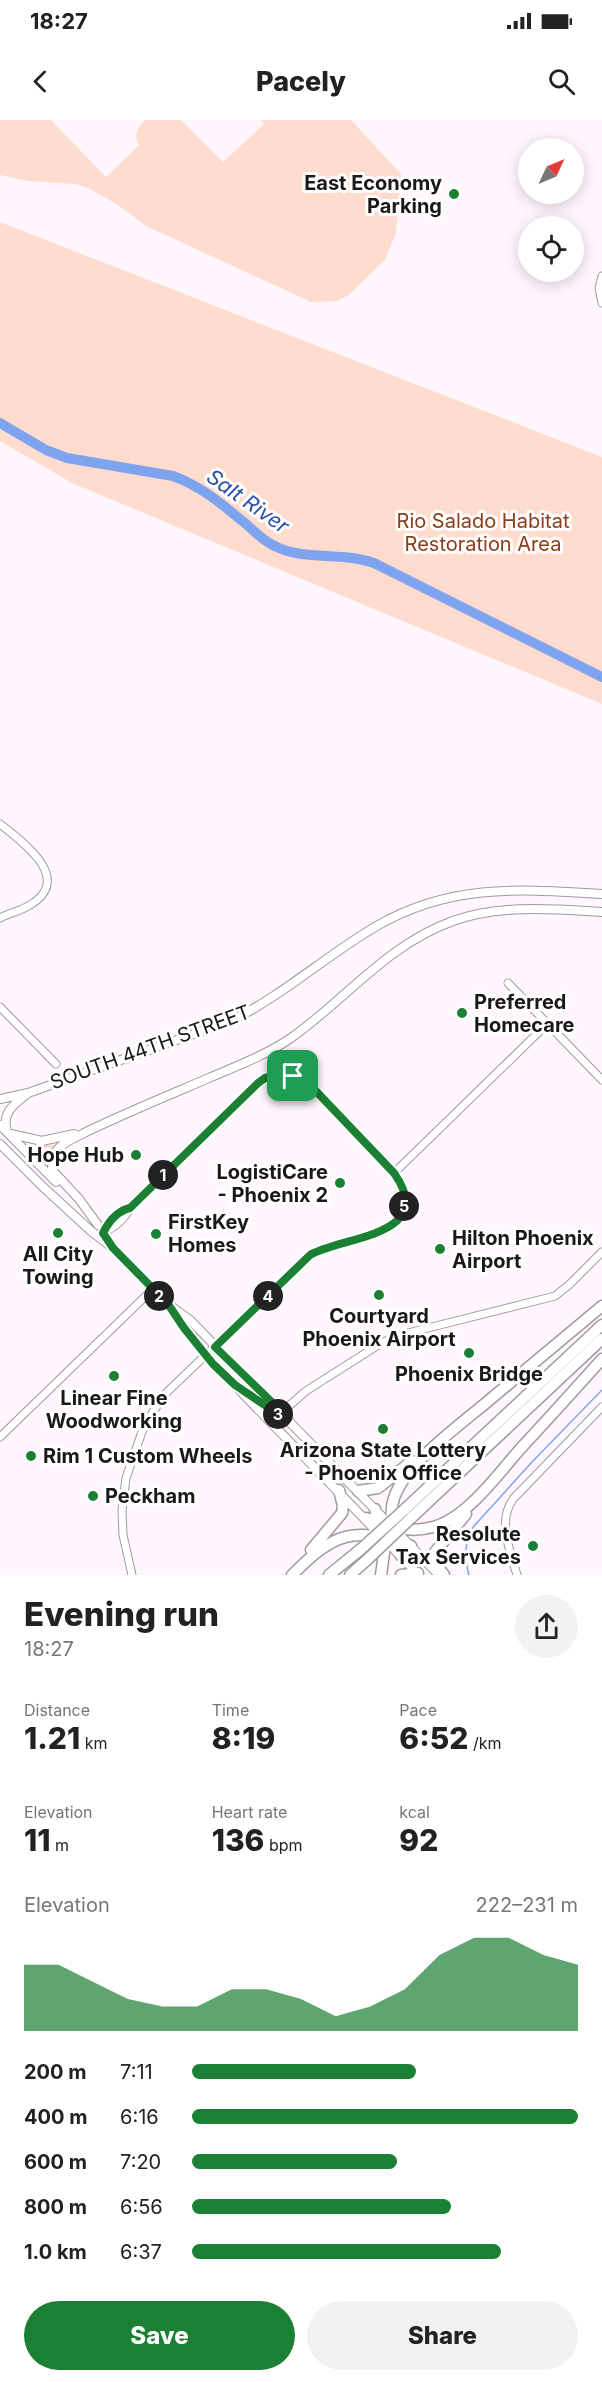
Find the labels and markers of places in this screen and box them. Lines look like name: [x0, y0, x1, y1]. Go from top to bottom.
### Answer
place label: East Economy Parking: [304, 171, 442, 218]
marker: East Economy Parking: [447, 187, 461, 201]
place label: Preferred Homecare: [474, 990, 575, 1037]
marker: Preferred Homecare: [455, 1006, 469, 1020]
pin: [267, 1050, 318, 1101]
place label: Hope Hub: [28, 1143, 124, 1167]
marker: Hope Hub: [129, 1148, 143, 1162]
pin: 1: [148, 1160, 178, 1190]
place label: LogistiCare - Phoenix 2: [216, 1160, 328, 1207]
marker: LogistiCare - Phoenix 2: [333, 1176, 347, 1190]
pin: 5: [389, 1191, 419, 1221]
place label: FirstKey Homes: [168, 1210, 249, 1257]
marker: All City Towing: [51, 1226, 65, 1240]
place label: Hilton Phoenix Airport: [452, 1226, 594, 1273]
marker: FirstKey Homes: [149, 1227, 163, 1241]
place label: All City Towing: [22, 1242, 94, 1289]
marker: Hilton Phoenix Airport: [433, 1242, 447, 1256]
pin: 2: [144, 1281, 174, 1311]
pin: 4: [253, 1281, 283, 1311]
marker: Courtyard Phoenix Airport: [372, 1288, 386, 1302]
place label: Courtyard Phoenix Airport: [302, 1304, 456, 1351]
marker: Phoenix Bridge: [462, 1346, 476, 1360]
place label: Phoenix Bridge: [395, 1362, 543, 1386]
marker: Linear Fine Woodworking: [107, 1369, 121, 1383]
place label: Linear Fine Woodworking: [46, 1386, 182, 1433]
pin: 3: [263, 1399, 293, 1429]
marker: Arizona State Lottery - Phoenix Office: [376, 1422, 390, 1436]
place label: Arizona State Lottery - Phoenix Office: [280, 1438, 486, 1485]
place label: Rim 1 Custom Wheels: [43, 1444, 252, 1468]
marker: Rim 1 Custom Wheels: [24, 1449, 38, 1463]
place label: Peckham: [105, 1484, 195, 1508]
marker: Peckham: [86, 1489, 100, 1503]
place label: Resolute Tax Services: [395, 1522, 521, 1569]
marker: Resolute Tax Services: [526, 1539, 540, 1553]

